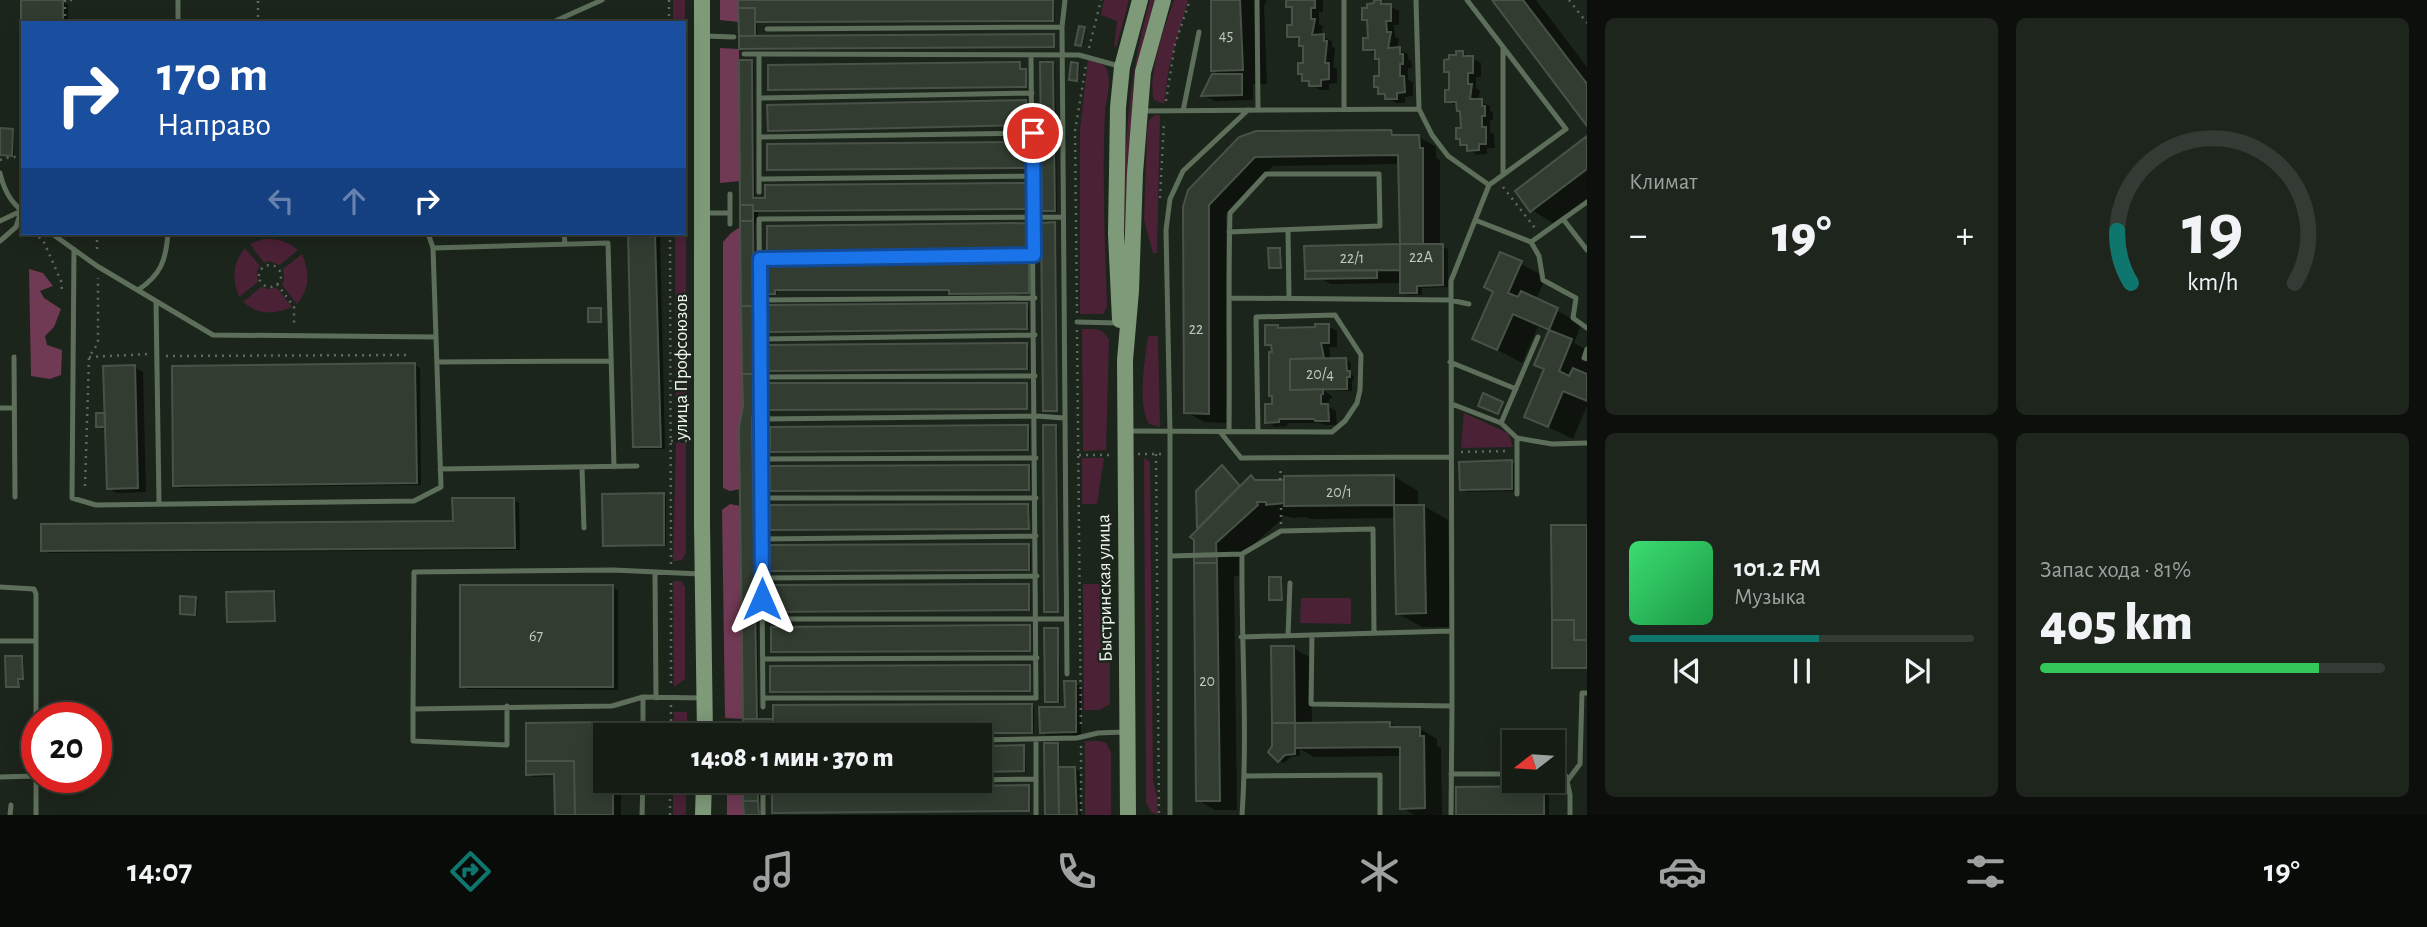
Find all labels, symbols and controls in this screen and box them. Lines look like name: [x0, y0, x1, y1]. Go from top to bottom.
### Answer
house number: 45: [1219, 27, 1233, 43]
icon: right: [42, 49, 133, 140]
text: 170 m: [157, 51, 268, 100]
pin: [1003, 103, 1063, 163]
text: Направо: [157, 109, 271, 141]
icon: arrive: [1014, 114, 1052, 152]
text: Климат: [1629, 171, 1698, 194]
icon: left: [262, 182, 300, 220]
icon: ahead: [335, 182, 373, 220]
icon: right: [408, 182, 446, 220]
text: 19: [2182, 195, 2243, 268]
text: 19°: [1772, 209, 1831, 261]
text: −: [1629, 217, 1647, 255]
text: +: [1956, 217, 1974, 255]
house number: 22А: [1409, 249, 1434, 265]
house number: 22/1: [1340, 250, 1364, 266]
text: km/h: [2187, 269, 2238, 294]
street label: улица Профсоюзов: [672, 294, 691, 441]
house number: 22: [1189, 321, 1203, 337]
house number: 20/4: [1306, 366, 1334, 382]
house number: 20/1: [1326, 484, 1352, 500]
street label: Быстринская улица: [1094, 514, 1116, 662]
text: 101.2 FM: [1734, 555, 1821, 581]
text: Запас хода · 81%: [2040, 559, 2191, 582]
position arrow: [725, 562, 799, 636]
text: Музыка: [1734, 586, 1806, 609]
text: 405 km: [2040, 597, 2193, 649]
house number: 67: [529, 628, 543, 644]
icon: previous: [1668, 652, 1706, 690]
icon: pause: [1783, 652, 1821, 690]
icon: next: [1898, 652, 1936, 690]
house number: 20: [1199, 673, 1215, 689]
speed limit sign: 20: [21, 702, 112, 793]
north arrow: [1502, 730, 1564, 793]
map controls: [1502, 730, 1565, 793]
text: 14:08 · 1 мин · 370 m: [691, 745, 894, 771]
icon: directions: [446, 847, 495, 896]
icon: music: [749, 847, 798, 896]
icon: phone: [1052, 847, 1101, 896]
icon: climate: [1355, 847, 1404, 896]
icon: car: [1658, 847, 1707, 896]
icon: filters: [1961, 847, 2010, 896]
text: 14:07: [127, 855, 192, 887]
text: 19°: [2264, 855, 2300, 887]

